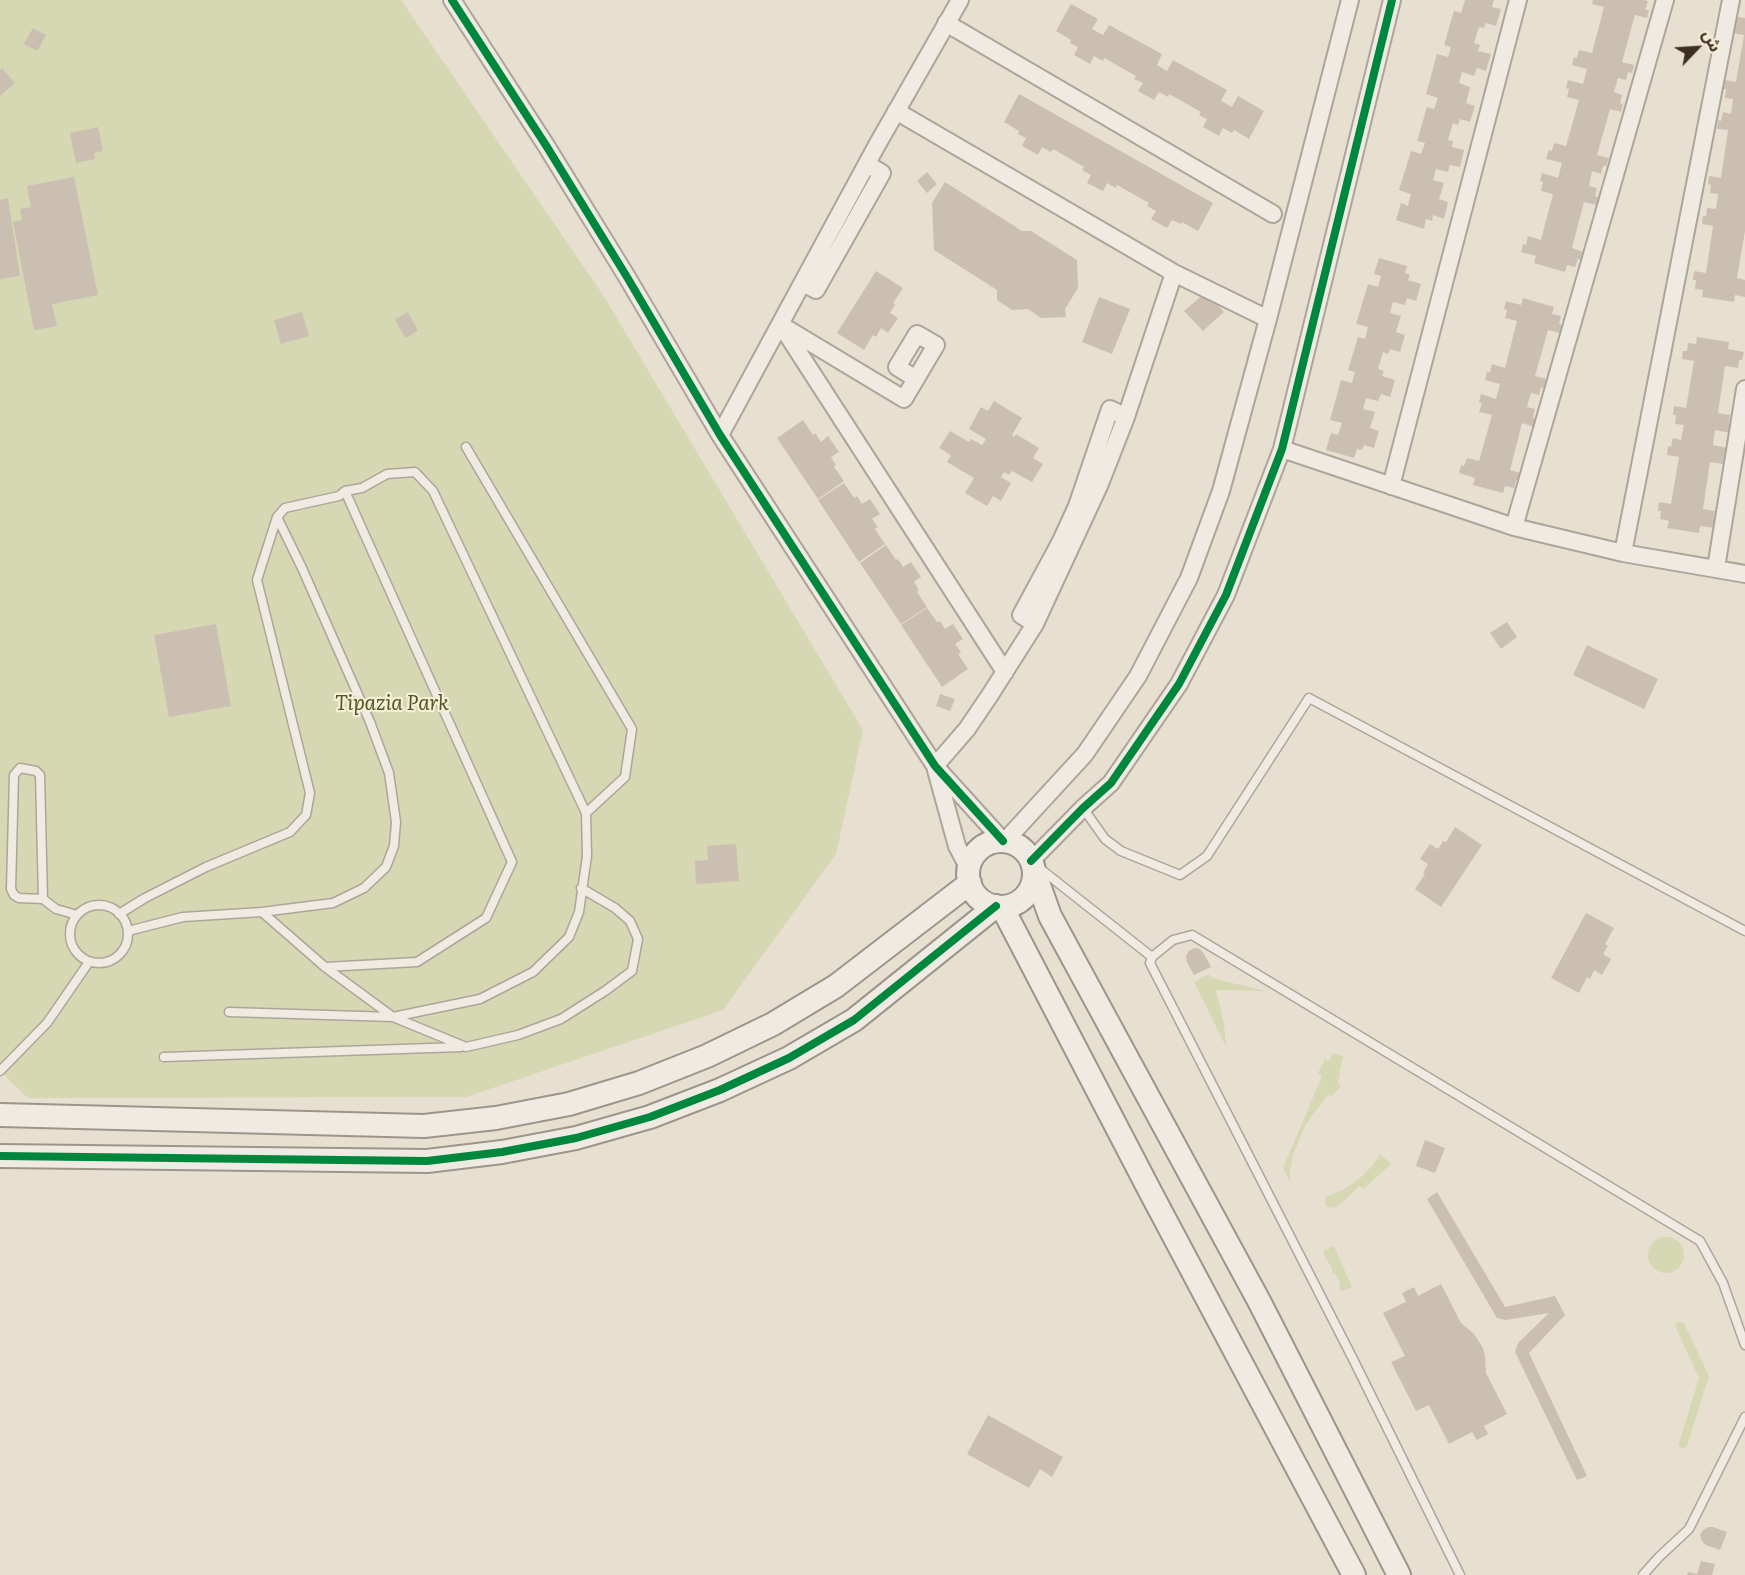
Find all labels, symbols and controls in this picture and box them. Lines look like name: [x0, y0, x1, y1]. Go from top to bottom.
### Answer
north arrow: [1667, 18, 1727, 78]
text: ش: [1698, 25, 1729, 55]
park label: Tipazia Park: [335, 692, 449, 716]

